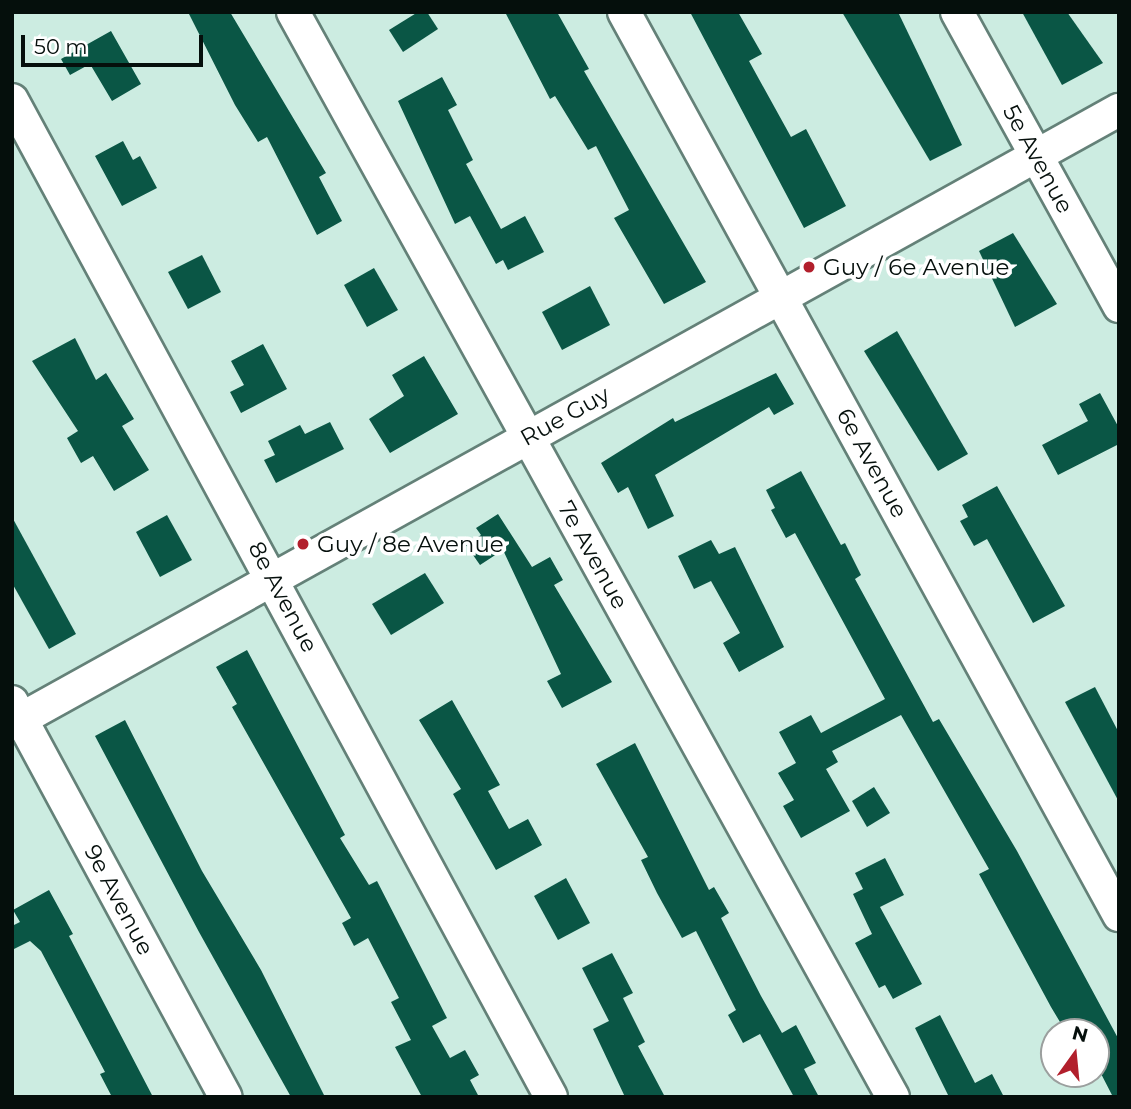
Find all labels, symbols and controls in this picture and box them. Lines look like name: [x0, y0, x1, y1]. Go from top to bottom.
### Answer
scale bar: [24, 21, 206, 65]
text: 50 m: [34, 34, 88, 59]
street label: 5e Avenue: [997, 100, 1079, 218]
place label: Guy / 6e Avenue: [823, 253, 1009, 281]
marker: Guy / 6e Avenue: [801, 259, 817, 275]
street label: Rue Guy: [516, 380, 614, 452]
street label: 6e Avenue: [831, 403, 913, 523]
street label: 7e Avenue: [552, 496, 634, 614]
place label: Guy / 8e Avenue: [317, 530, 504, 558]
marker: Guy / 8e Avenue: [295, 536, 311, 552]
street label: 8e Avenue: [242, 537, 324, 657]
street label: 9e Avenue: [78, 840, 160, 960]
north arrow: [1040, 1018, 1110, 1088]
text: N: [1070, 1021, 1090, 1047]

